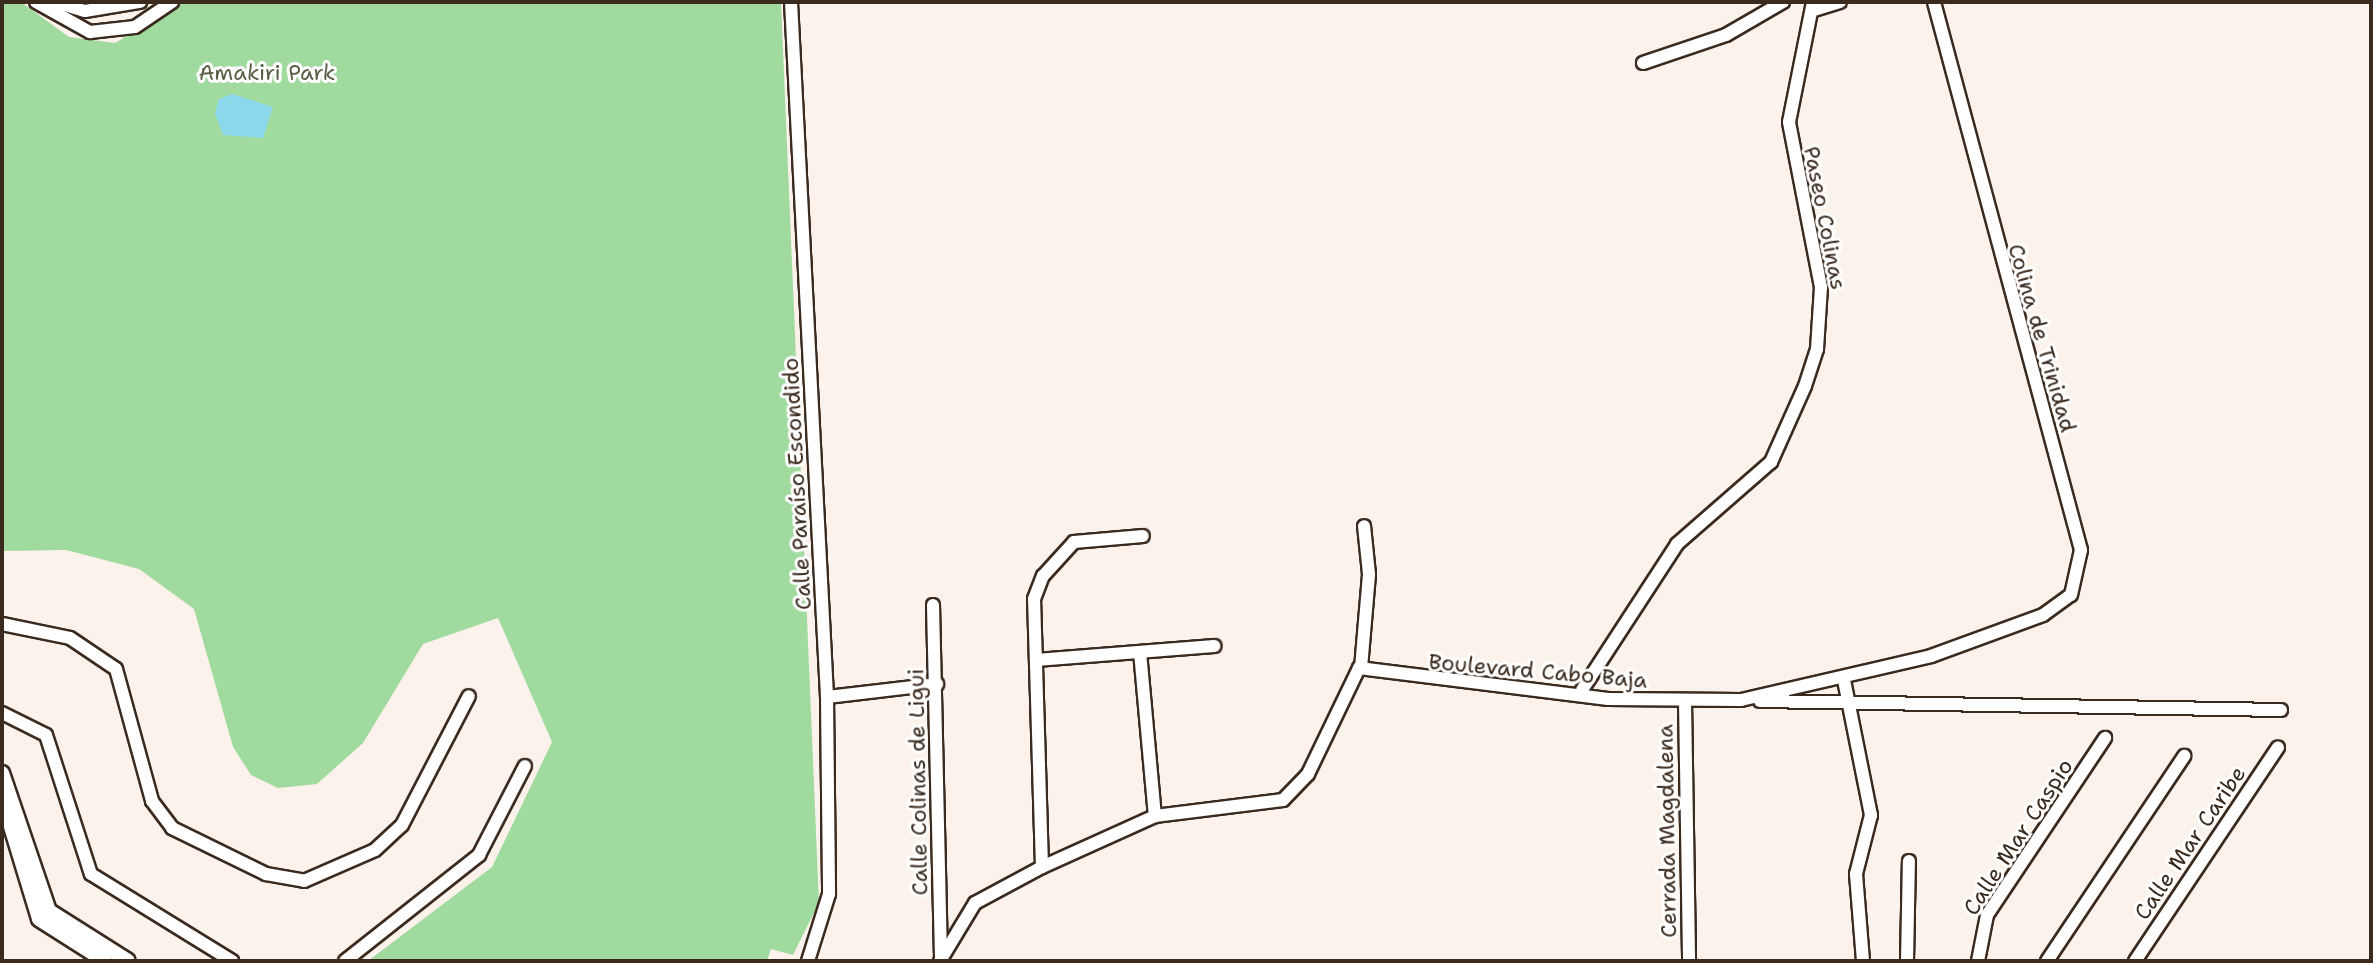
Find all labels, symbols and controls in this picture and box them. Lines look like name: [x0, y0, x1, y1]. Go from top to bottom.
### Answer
park label: Amakiri Park: [199, 60, 335, 86]
street label: Paseo Colinas: [1798, 144, 1852, 292]
street label: Colina de Trinidad: [2002, 241, 2082, 435]
street label: Calle Paraíso Escondido: [777, 357, 817, 611]
street label: Boulevard Cabo Baja: [1428, 648, 1648, 694]
street label: Calle Colinas de Ligui: [903, 668, 933, 896]
street label: Cerrada Magdalena: [1652, 724, 1682, 938]
street label: Calle Mar Caspio: [1958, 754, 2078, 920]
street label: Calle Mar Caribe: [2129, 761, 2251, 925]

